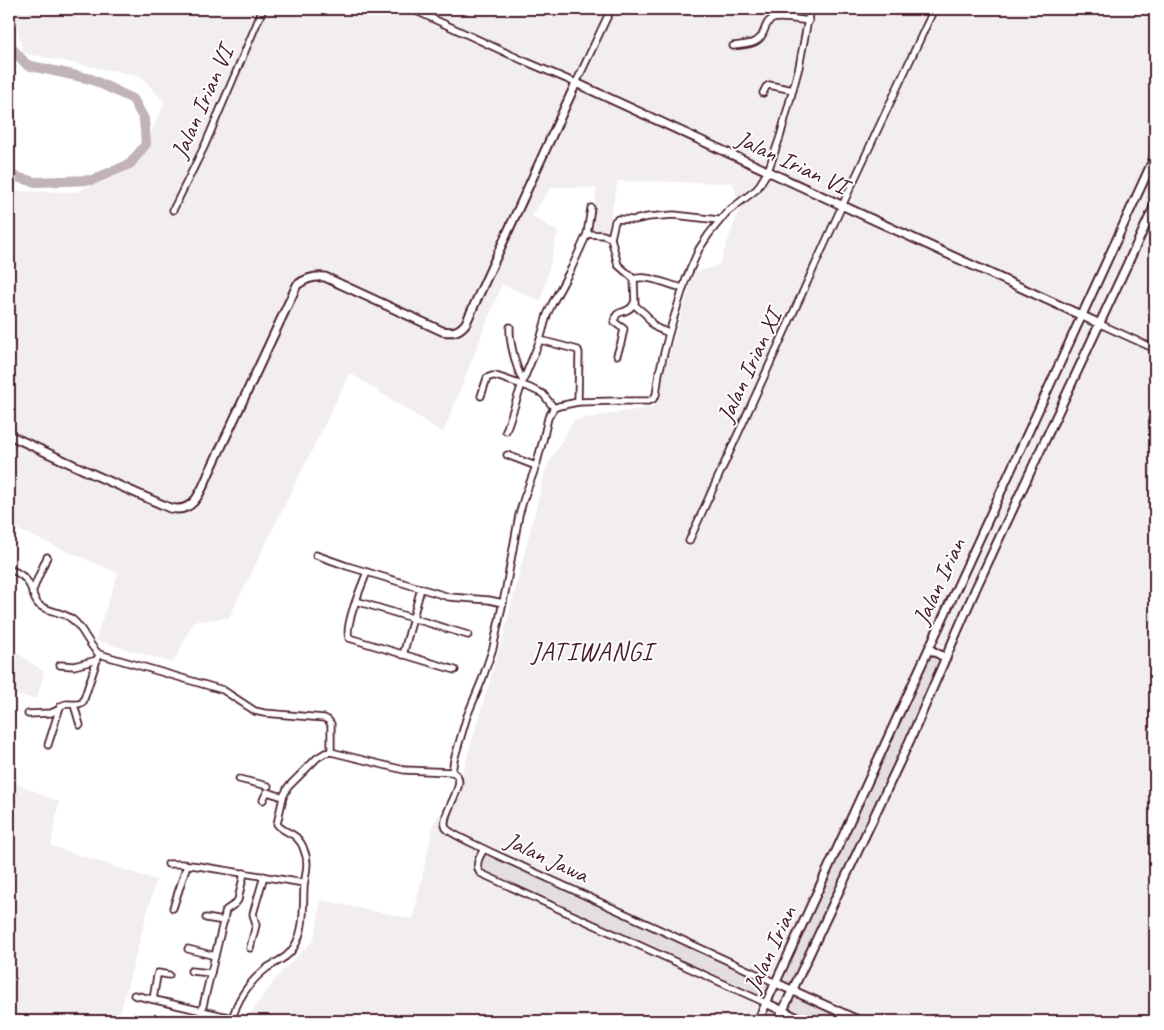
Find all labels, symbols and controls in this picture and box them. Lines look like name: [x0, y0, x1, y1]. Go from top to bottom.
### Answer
street label: Jalan Irian VI: [164, 37, 242, 163]
street label: Jalan Irian VI: [731, 123, 857, 203]
street label: Jalan Irian XI: [710, 301, 790, 427]
street label: Jalan Irian: [906, 532, 973, 630]
district label: JATIWANGI: [529, 635, 657, 668]
street label: Jalan Jawa: [500, 824, 595, 890]
street label: Jalan Irian: [737, 900, 804, 998]

